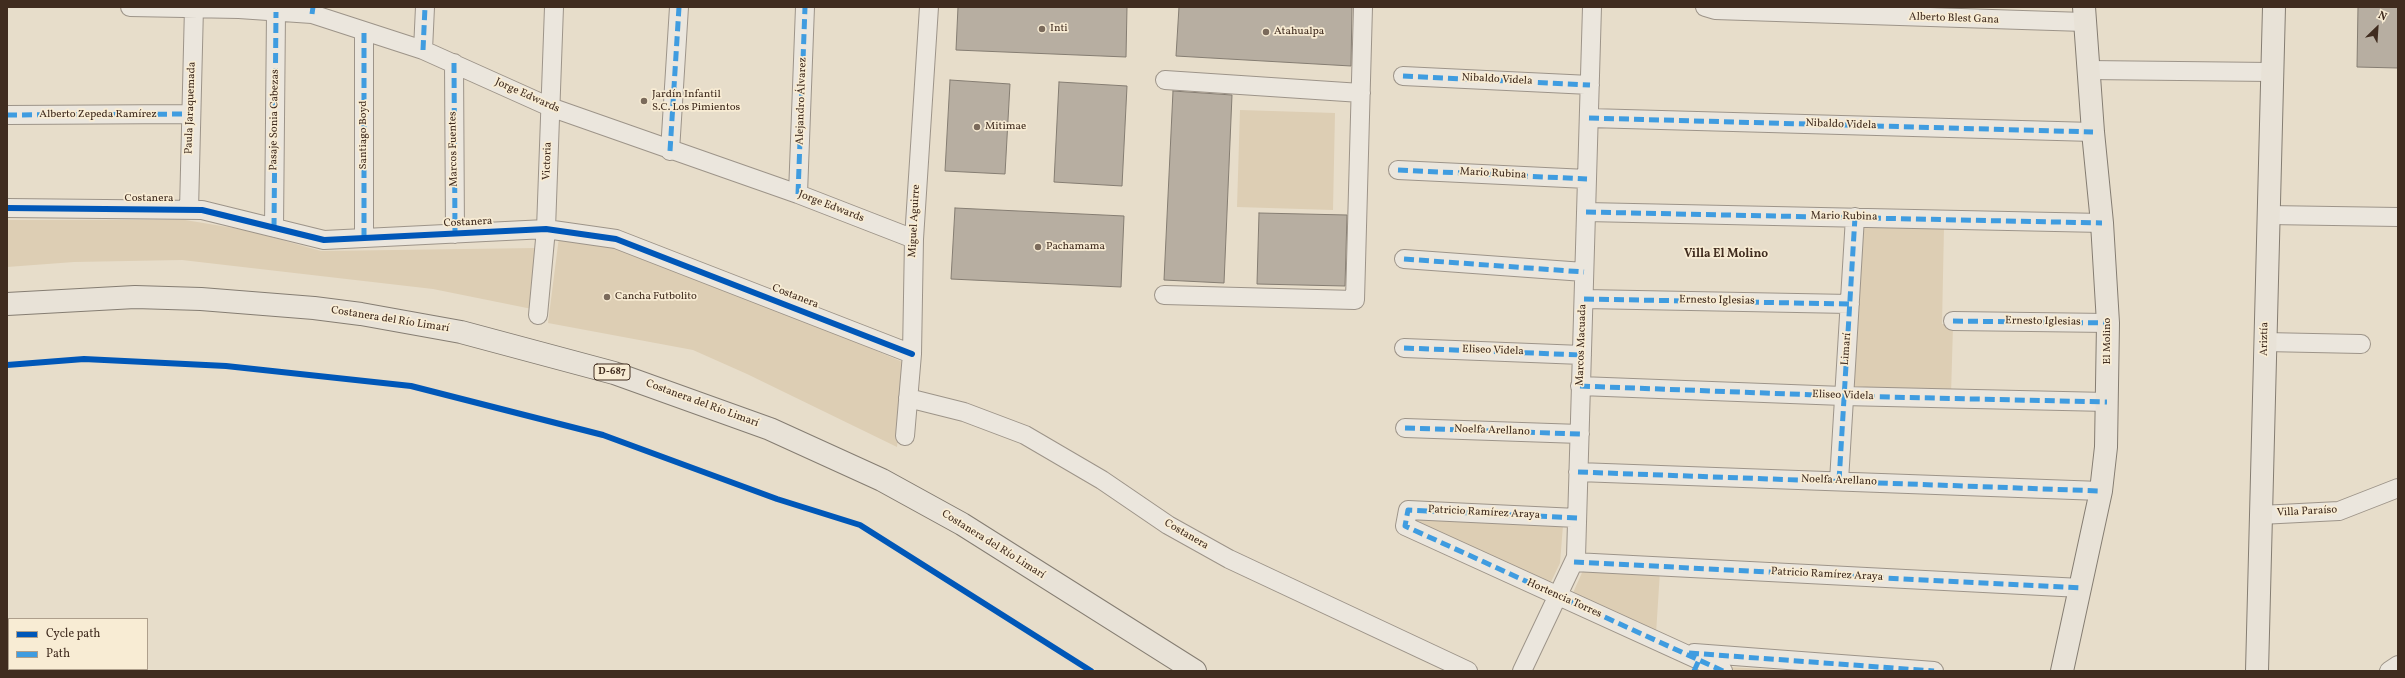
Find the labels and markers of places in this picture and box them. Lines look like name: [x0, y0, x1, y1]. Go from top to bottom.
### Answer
place label: Inti: [1050, 22, 1068, 36]
marker: Inti: [1037, 24, 1047, 34]
place label: Atahualpa: [1274, 25, 1324, 39]
marker: Atahualpa: [1261, 27, 1271, 37]
place label: Jardín Infantil S.C. Los Pimientos: [652, 88, 740, 114]
marker: Jardín Infantil S.C. Los Pimientos: [639, 96, 649, 106]
place label: Mitimae: [985, 120, 1026, 134]
marker: Mitimae: [972, 122, 982, 132]
place label: Pachamama: [1046, 240, 1105, 254]
marker: Pachamama: [1033, 242, 1043, 252]
place label: Cancha Futbolito: [615, 290, 697, 304]
marker: Cancha Futbolito: [602, 292, 612, 302]

